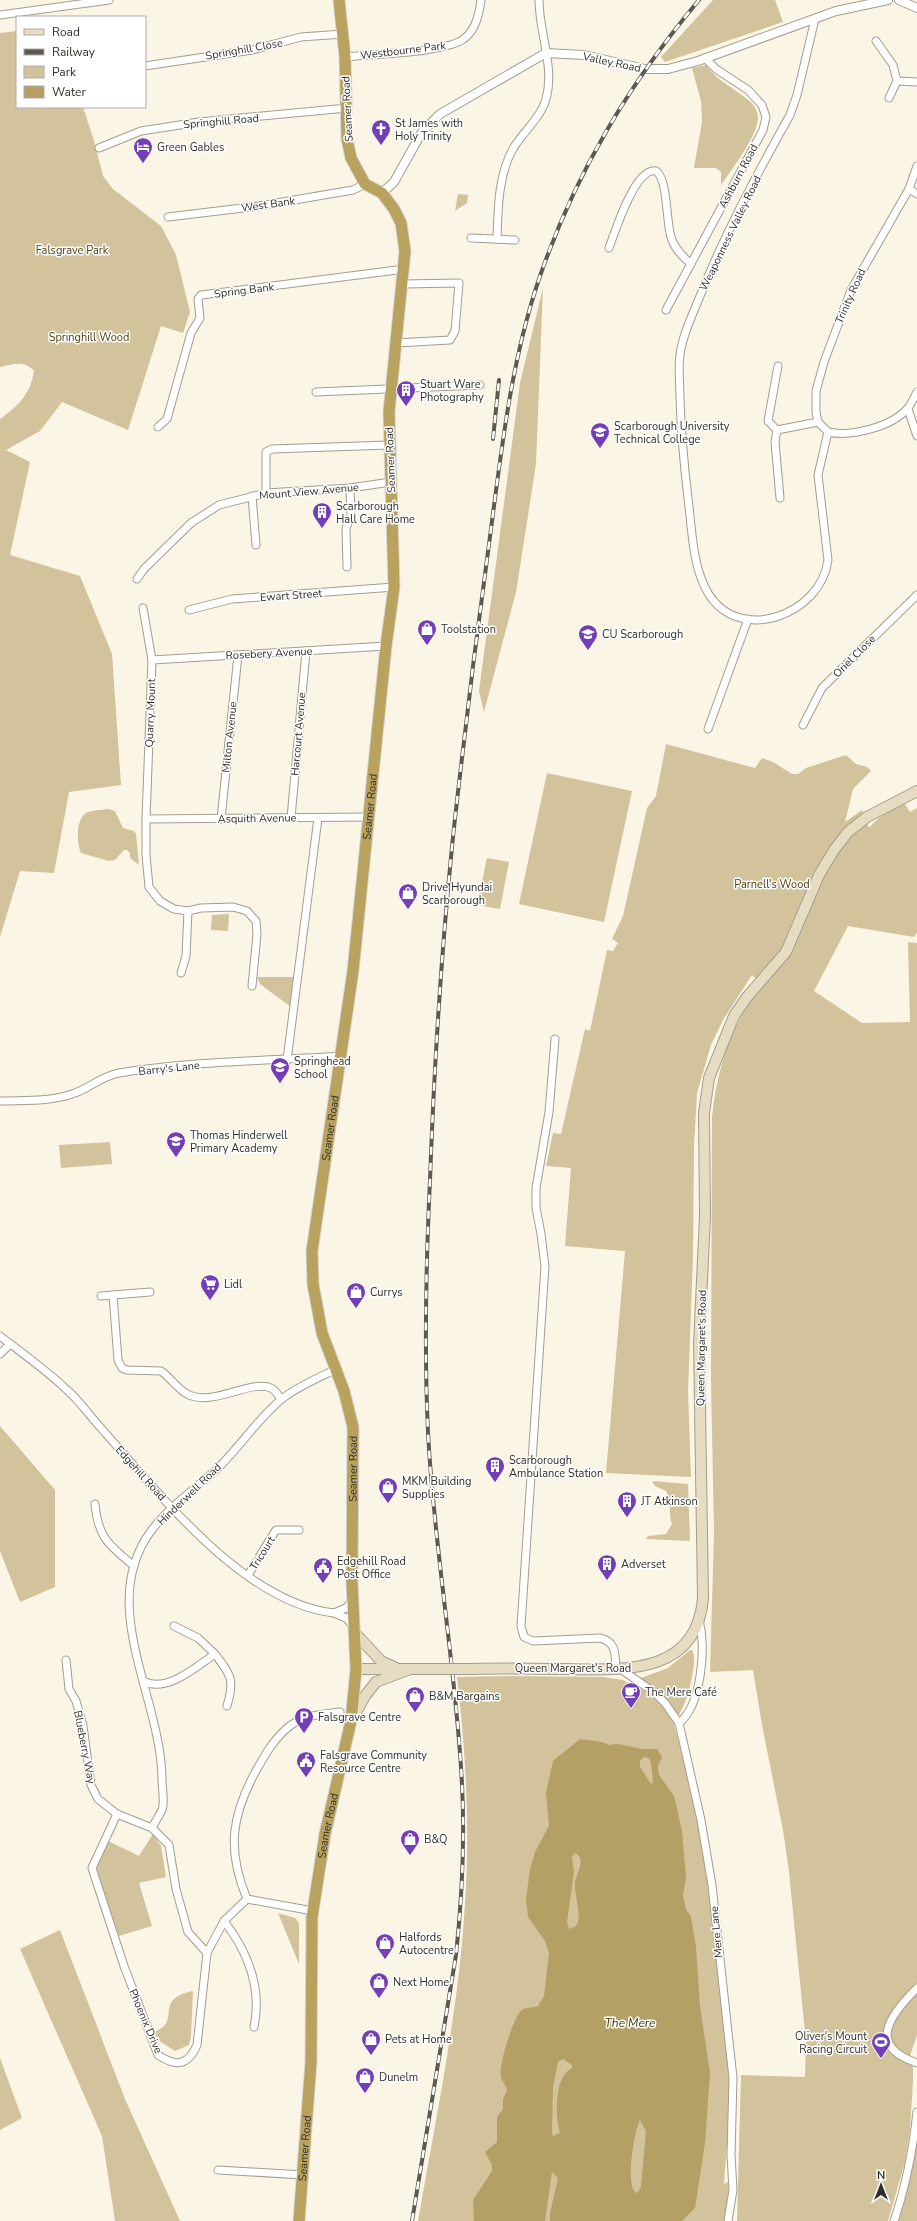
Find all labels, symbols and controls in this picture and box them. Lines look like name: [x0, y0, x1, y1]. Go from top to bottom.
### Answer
legend: [16, 16, 146, 108]
text: Road: [52, 24, 80, 40]
street label: Springhill Close: [204, 35, 284, 64]
street label: Westbourne Park: [359, 38, 447, 63]
text: Railway: [52, 44, 96, 60]
street label: Valley Road: [580, 49, 642, 76]
text: Park: [52, 64, 77, 80]
street label: Seamer Road: [338, 76, 357, 142]
text: Water: [52, 84, 86, 100]
street label: Springhill Road: [182, 111, 260, 132]
place label: St James with Holy Trinity: [395, 116, 463, 144]
church icon: St James with Holy Trinity: [370, 118, 392, 146]
hotel icon: Green Gables: [132, 136, 154, 164]
place label: Green Gables: [157, 140, 224, 155]
street label: Ashburn Road: [715, 142, 762, 211]
street label: Weaponness Valley Road: [696, 173, 765, 293]
street label: West Bank: [240, 193, 296, 216]
park label: Falsgrave Park: [36, 243, 109, 258]
street label: Trinity Road: [832, 266, 869, 326]
street label: Spring Bank: [213, 279, 275, 302]
park label: Springhill Wood: [49, 330, 129, 345]
place label: Stuart Ware Photography: [420, 377, 484, 405]
building icon: Stuart Ware Photography: [395, 379, 417, 407]
place label: Scarborough University Technical College: [614, 419, 730, 447]
school or university icon: Scarborough University Technical College: [589, 421, 611, 449]
street label: Seamer Road: [382, 427, 399, 493]
street label: Mount View Avenue: [259, 480, 360, 503]
place label: Scarborough Hall Care Home: [336, 499, 415, 527]
building icon: Scarborough Hall Care Home: [311, 501, 333, 529]
street label: Ewart Street: [259, 586, 323, 605]
shop icon: Toolstation: [416, 618, 438, 646]
place label: Toolstation: [441, 622, 496, 637]
school or university icon: CU Scarborough: [577, 623, 599, 651]
place label: CU Scarborough: [602, 627, 683, 642]
street label: Oriel Close: [830, 632, 879, 681]
street label: Rosebery Avenue: [225, 644, 313, 663]
street label: Quarry Mount: [142, 678, 159, 748]
street label: Harcourt Avenue: [287, 692, 310, 776]
street label: Milton Avenue: [218, 701, 241, 773]
street label: Seamer Road: [359, 773, 381, 840]
street label: Asquith Avenue: [218, 810, 297, 827]
park label: Parnell's Wood: [734, 877, 810, 892]
place label: Drive Hyundai Scarborough: [422, 880, 492, 908]
shop icon: Drive Hyundai Scarborough: [397, 882, 419, 910]
place label: Springhead School: [294, 1054, 351, 1082]
school or university icon: Springhead School: [269, 1056, 291, 1084]
street label: Barry's Lane: [138, 1058, 201, 1079]
street label: Seamer Road: [318, 1094, 343, 1162]
place label: Thomas Hinderwell Primary Academy: [190, 1128, 288, 1156]
school or university icon: Thomas Hinderwell Primary Academy: [165, 1130, 187, 1158]
supermarket icon: Lidl: [199, 1273, 221, 1301]
place label: Lidl: [224, 1277, 243, 1292]
shop icon: Currys: [345, 1281, 367, 1309]
place label: Currys: [370, 1285, 403, 1300]
street label: Queen Margaret's Road: [693, 1290, 710, 1406]
street label: Seamer Road: [346, 1436, 361, 1502]
street label: Edgehill Road: [112, 1443, 169, 1504]
place label: Scarborough Ambulance Station: [509, 1453, 603, 1481]
building icon: Scarborough Ambulance Station: [484, 1455, 506, 1483]
street label: Hinderwell Road: [154, 1460, 225, 1529]
place label: MKM Building Supplies: [402, 1474, 472, 1502]
shop icon: MKM Building Supplies: [377, 1476, 399, 1504]
building icon: JT Atkinson: [616, 1490, 638, 1518]
place label: JT Atkinson: [640, 1494, 698, 1509]
street label: Tricourt: [246, 1533, 279, 1573]
building icon: Adverset: [596, 1553, 618, 1581]
place label: Edgehill Road Post Office: [337, 1554, 406, 1582]
public building icon: Edgehill Road Post Office: [312, 1556, 334, 1584]
place label: Adverset: [621, 1557, 666, 1572]
street label: Queen Margaret's Road: [515, 1661, 631, 1676]
cafe icon: The Mere Café: [620, 1681, 642, 1709]
shop icon: B&M Bargains: [404, 1685, 426, 1713]
place label: The Mere Café: [645, 1685, 717, 1700]
place label: B&M Bargains: [429, 1689, 500, 1704]
parking icon: Falsgrave Centre: [293, 1706, 315, 1734]
street label: Blueberry Way: [70, 1709, 99, 1785]
place label: Falsgrave Centre: [318, 1710, 401, 1725]
place label: Falsgrave Community Resource Centre: [320, 1748, 427, 1776]
public building icon: Falsgrave Community Resource Centre: [295, 1750, 317, 1778]
street label: Seamer Road: [314, 1792, 342, 1859]
shop icon: B&Q: [399, 1828, 421, 1856]
place label: B&Q: [424, 1832, 448, 1847]
street label: Mere Lane: [707, 1905, 726, 1958]
place label: Halfords Autocentre: [399, 1930, 454, 1958]
shop icon: Halfords Autocentre: [374, 1932, 396, 1960]
shop icon: Next Home: [368, 1971, 390, 1999]
place label: Next Home: [393, 1975, 449, 1990]
street label: Phoenix Drive: [125, 1987, 166, 2056]
water label: The Mere: [605, 2015, 656, 2031]
shop icon: Pets at Home: [360, 2028, 382, 2056]
place label: Oliver's Mount Racing Circuit: [795, 2029, 867, 2057]
sports icon: Oliver's Mount Racing Circuit: [870, 2031, 892, 2059]
place label: Pets at Home: [385, 2032, 452, 2047]
shop icon: Dunelm: [354, 2066, 376, 2094]
place label: Dunelm: [379, 2070, 418, 2085]
street label: Seamer Road: [295, 2115, 315, 2182]
north arrow: [861, 2165, 901, 2205]
text: N: [877, 2168, 885, 2183]

